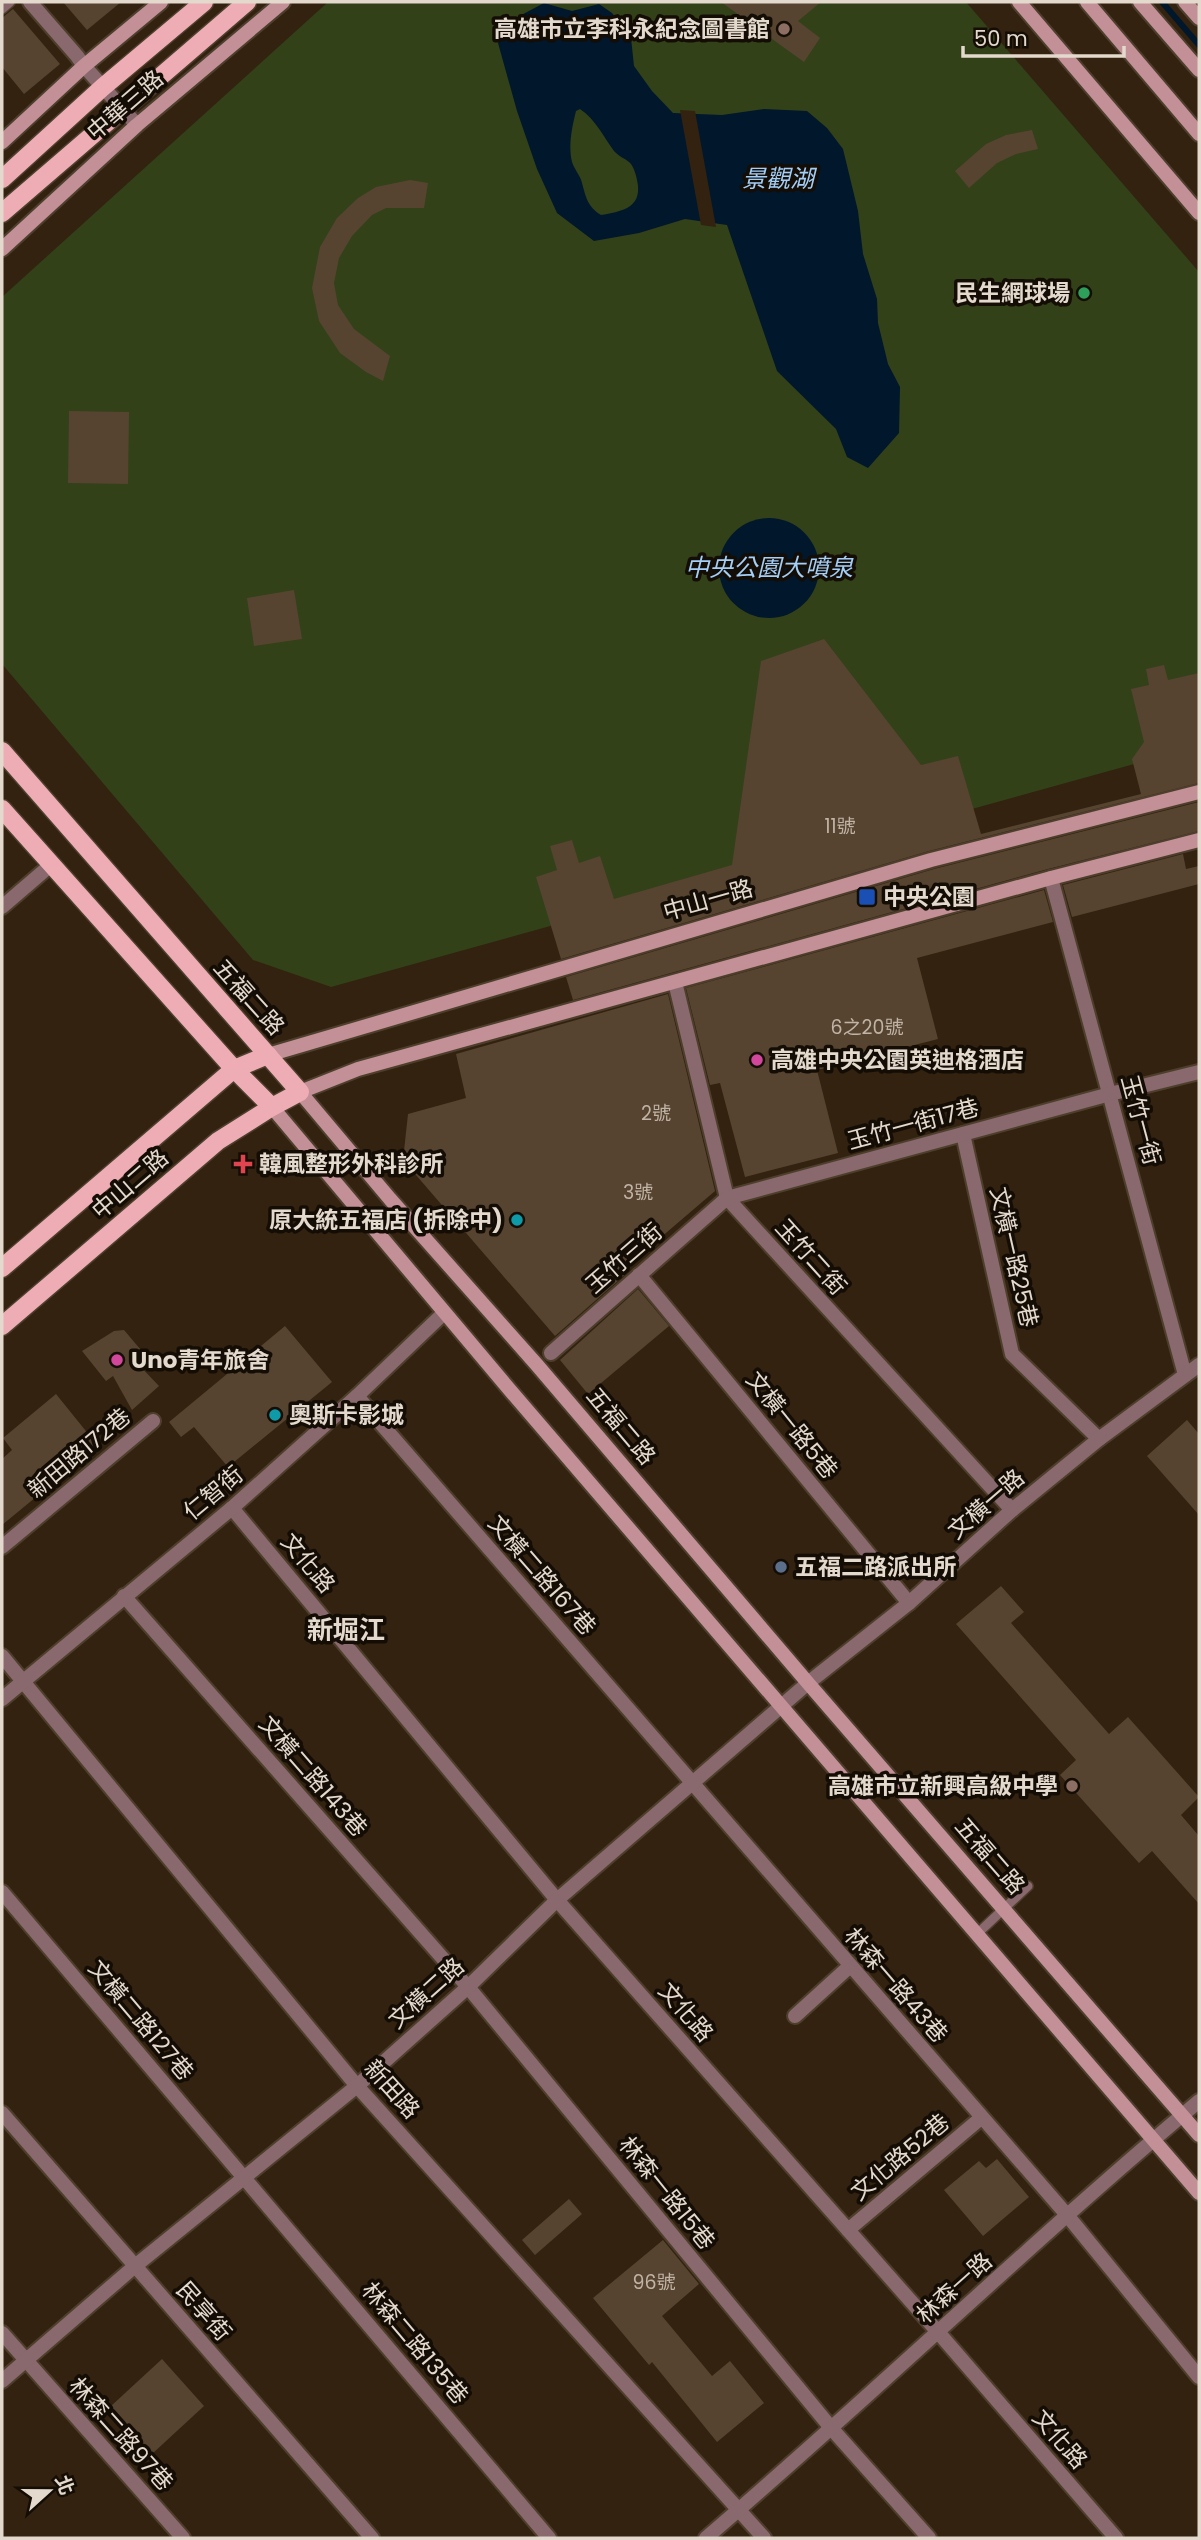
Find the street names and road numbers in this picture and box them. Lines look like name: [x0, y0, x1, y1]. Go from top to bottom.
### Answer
street label: 中華三路: [80, 63, 170, 147]
street label: 中山一路: [659, 872, 757, 928]
street label: 五福二路: [206, 952, 292, 1042]
street label: 玉竹一街: [1114, 1071, 1168, 1169]
street label: 玉竹一街17巷: [844, 1091, 982, 1157]
street label: 中山二路: [85, 1142, 175, 1226]
street label: 文橫一路25巷: [982, 1184, 1046, 1330]
street label: 玉竹二街: [768, 1212, 854, 1302]
street label: 玉竹三街: [579, 1216, 669, 1300]
street label: 文橫一路5巷: [739, 1365, 845, 1485]
street label: 五福二路: [579, 1380, 663, 1472]
street label: 新田路172巷: [21, 1401, 137, 1505]
street label: 仁智街: [176, 1459, 250, 1527]
street label: 文橫一路: [941, 1462, 1031, 1546]
street label: 文橫二路167巷: [481, 1508, 603, 1642]
street label: 文化路: [274, 1526, 342, 1600]
street label: 文橫二路143巷: [252, 1709, 374, 1843]
street label: 五福二路: [948, 1811, 1032, 1901]
street label: 林森一路43巷: [837, 1921, 955, 2049]
street label: 文橫二路: [381, 1950, 471, 2036]
street label: 文橫二路127巷: [81, 1953, 201, 2087]
street label: 文化路: [651, 1975, 721, 2049]
street label: 新田路: [357, 2053, 427, 2125]
street label: 文化路52巷: [844, 2106, 956, 2208]
street label: 林森一路15巷: [612, 2130, 722, 2256]
street label: 林森一路: [909, 2245, 999, 2331]
street label: 民享街: [169, 2274, 239, 2348]
street label: 林森二路135巷: [354, 2275, 476, 2411]
street label: 林森二路97巷: [62, 2371, 180, 2497]
street label: 文化路: [1025, 2402, 1095, 2476]

